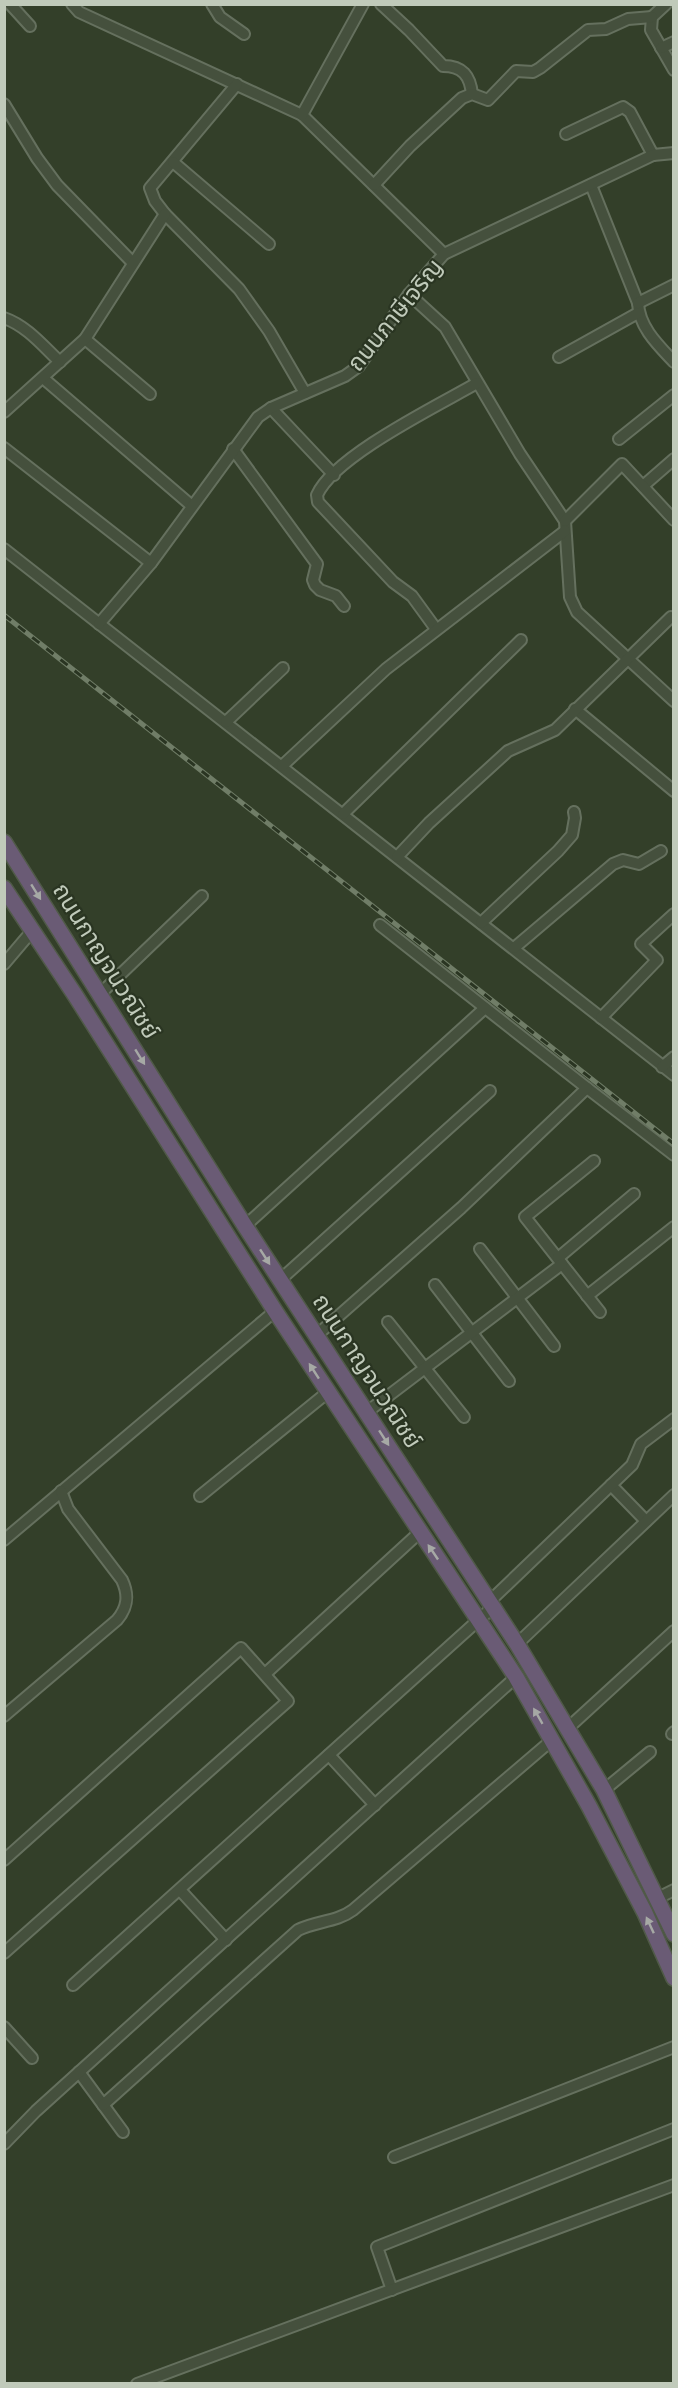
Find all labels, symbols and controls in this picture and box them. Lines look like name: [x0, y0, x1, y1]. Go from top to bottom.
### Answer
street label: ถนนภาษีเจริญ: [338, 251, 451, 379]
street label: ถนนกาญจนวณิชย์: [44, 876, 169, 1046]
one-way arrow: [30, 884, 41, 900]
one-way arrow: [134, 1049, 145, 1065]
one-way arrow: [260, 1249, 271, 1266]
street label: ถนนกาญจนวณิชย์: [304, 1286, 431, 1455]
one-way arrow: [308, 1364, 320, 1380]
one-way arrow: [378, 1430, 389, 1446]
one-way arrow: [427, 1544, 439, 1560]
one-way arrow: [533, 1707, 543, 1724]
one-way arrow: [645, 1915, 655, 1933]

